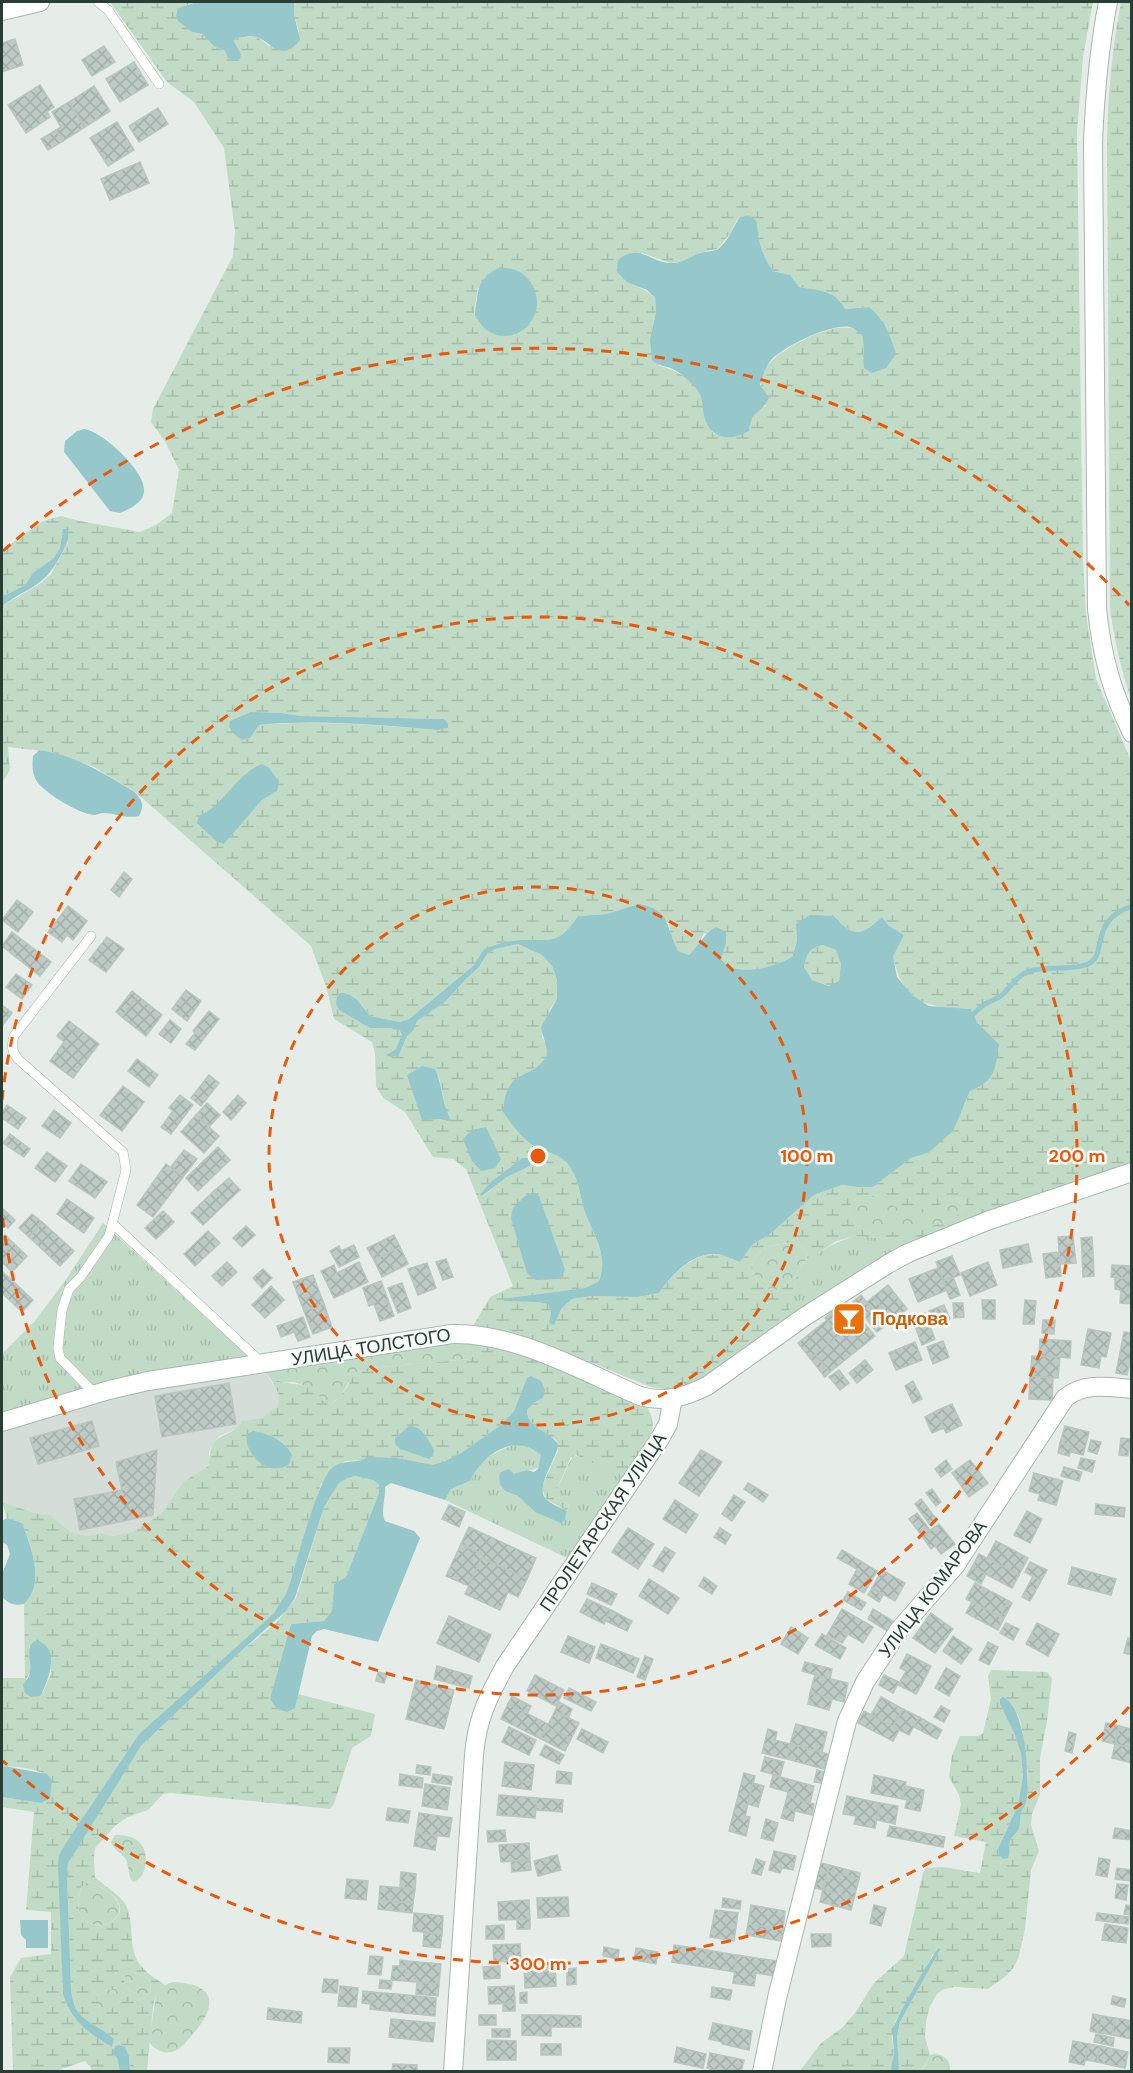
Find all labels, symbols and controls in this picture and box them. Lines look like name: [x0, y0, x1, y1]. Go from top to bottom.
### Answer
text: 100 m: [780, 1144, 834, 1168]
text: 200 m: [1049, 1144, 1105, 1168]
centre of rings: [528, 1146, 548, 1166]
bar icon: Подкова: [831, 1301, 867, 1337]
place label: Подкова: [872, 1307, 949, 1331]
street label: УЛИЦА ТОЛСТОГО: [290, 1323, 452, 1371]
street label: ПРОЛЕТАРСКАЯ УЛИЦА: [534, 1428, 672, 1616]
street label: УЛИЦА КОМАРОВА: [873, 1515, 993, 1663]
text: 300 m: [509, 1952, 567, 1976]

